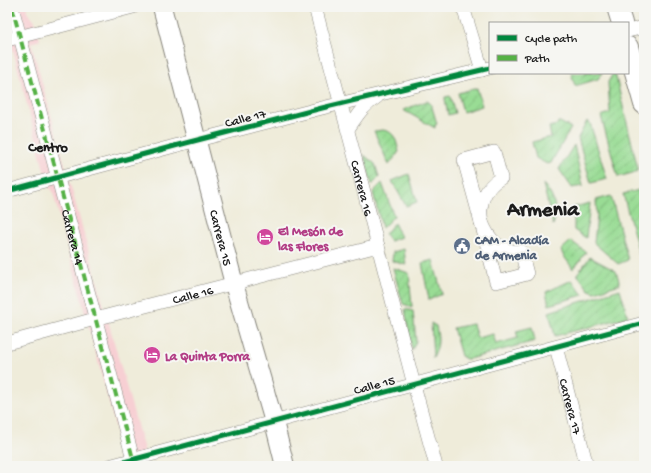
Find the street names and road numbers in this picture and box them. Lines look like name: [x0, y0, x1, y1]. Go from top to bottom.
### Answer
street label: Calle 17: [224, 107, 269, 132]
street label: Carrera 16: [346, 159, 375, 218]
street label: Carrera 14: [57, 208, 86, 267]
street label: Carrera 15: [205, 208, 234, 268]
street label: Calle 16: [171, 284, 216, 309]
street label: Calle 15: [352, 374, 397, 399]
street label: Carrera 17: [554, 377, 584, 437]

